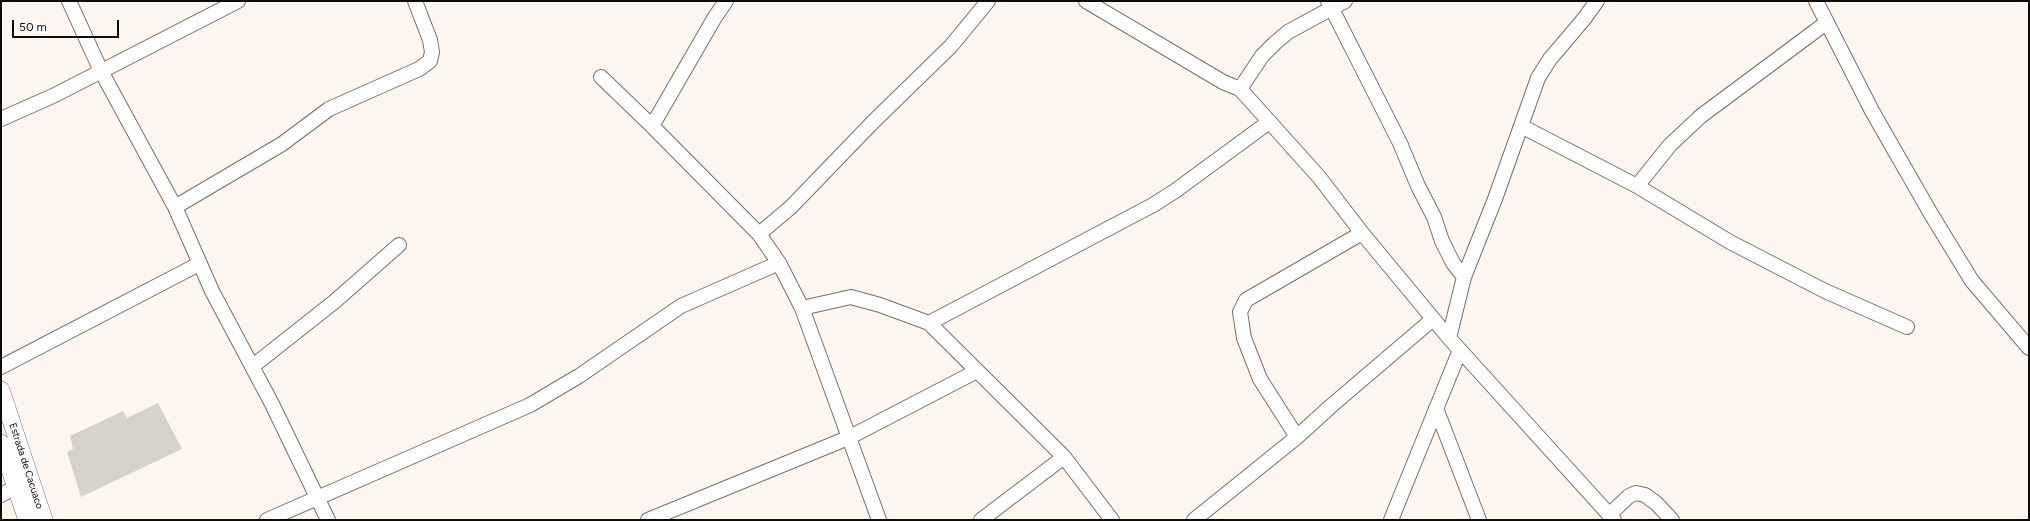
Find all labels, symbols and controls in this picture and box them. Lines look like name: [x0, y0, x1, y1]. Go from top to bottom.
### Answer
scale bar: [14, 12, 121, 38]
text: 50 m: [19, 20, 47, 34]
street label: Estrada de Cacuaco: [6, 422, 46, 510]

